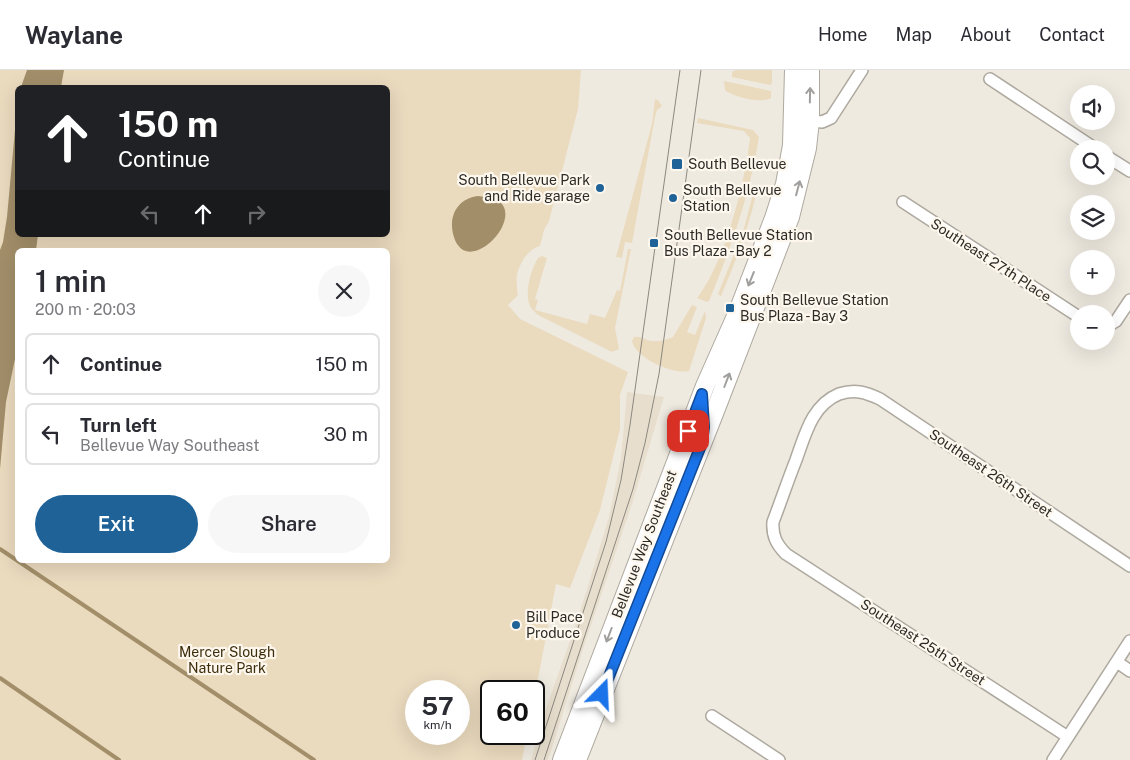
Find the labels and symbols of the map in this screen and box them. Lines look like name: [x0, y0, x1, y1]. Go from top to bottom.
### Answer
one-way arrow: [806, 88, 815, 104]
place label: South Bellevue: [688, 156, 787, 172]
marker: South Bellevue: [670, 157, 684, 171]
place label: South Bellevue Park and Ride garage: [458, 172, 590, 204]
one-way arrow: [794, 180, 803, 196]
marker: South Bellevue Park and Ride garage: [594, 182, 606, 194]
place label: South Bellevue Station: [683, 182, 782, 214]
marker: South Bellevue Station: [667, 192, 679, 204]
street label: Southeast 27th Place: [928, 215, 1054, 305]
place label: South Bellevue Station Bus Plaza - Bay 2: [664, 227, 813, 259]
marker: South Bellevue Station Bus Plaza - Bay 2: [648, 237, 660, 249]
one-way arrow: [745, 271, 755, 286]
place label: South Bellevue Station Bus Plaza - Bay 3: [740, 292, 889, 324]
marker: South Bellevue Station Bus Plaza - Bay 3: [724, 302, 736, 314]
one-way arrow: [723, 373, 732, 388]
pin: [667, 410, 709, 452]
street label: Southeast 26th Street: [926, 426, 1056, 520]
street label: Bellevue Way Southeast: [608, 468, 680, 620]
street label: Southeast 25th Street: [858, 596, 988, 688]
place label: Bill Pace Produce: [526, 609, 583, 641]
marker: Bill Pace Produce: [510, 619, 522, 631]
one-way arrow: [604, 627, 613, 642]
park label: Mercer Slough Nature Park: [179, 644, 275, 676]
position arrow: [575, 667, 627, 719]
speed limit sign: 60: [480, 680, 545, 745]

